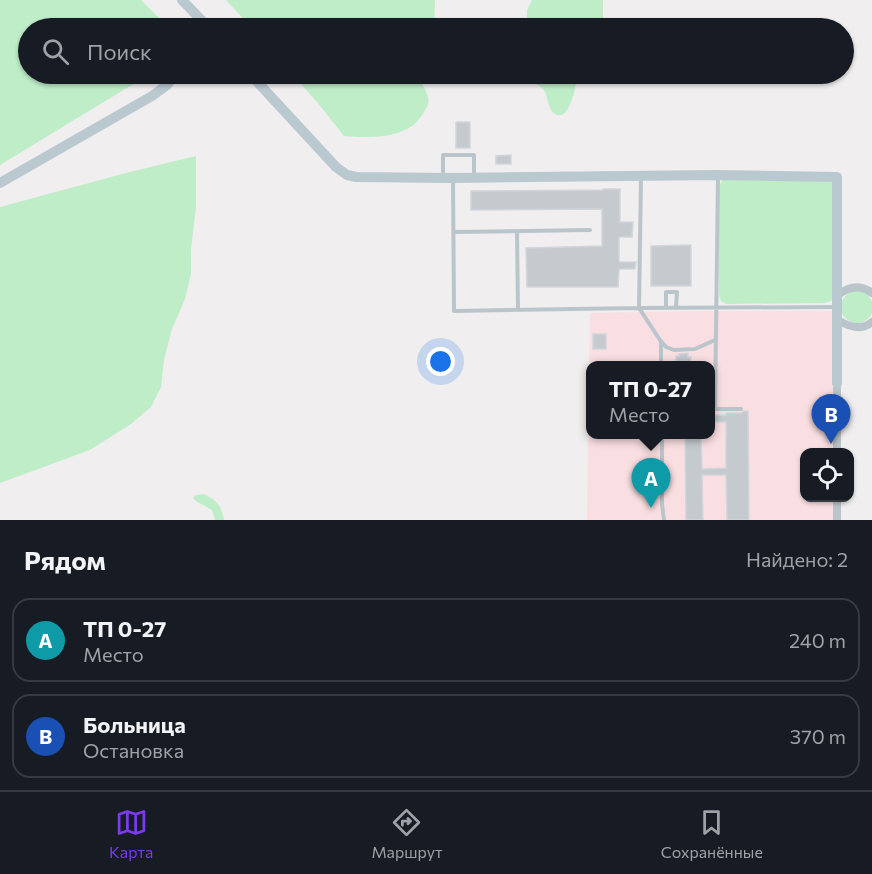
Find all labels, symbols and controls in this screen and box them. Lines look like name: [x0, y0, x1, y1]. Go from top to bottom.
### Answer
search box: [18, 18, 854, 84]
icon: search: [39, 35, 72, 68]
text: Поиск: [87, 38, 152, 65]
your location: [426, 347, 455, 376]
popup: [586, 361, 715, 439]
text: ТП 0-27: [609, 375, 692, 402]
pin: B: [812, 394, 850, 444]
text: Место: [609, 402, 670, 426]
map controls: [800, 448, 854, 502]
button: locate: [800, 448, 854, 502]
pin: A: [632, 458, 670, 508]
text: Рядом: [24, 544, 106, 575]
text: Найдено: 2: [746, 547, 848, 571]
text: ТП 0-27: [83, 615, 166, 642]
text: A: [38, 628, 53, 652]
text: 240 m: [789, 628, 846, 652]
text: Место: [83, 642, 144, 666]
text: Больница: [83, 711, 186, 738]
text: B: [39, 724, 52, 748]
text: 370 m: [790, 724, 846, 748]
text: Остановка: [83, 738, 184, 762]
tab: Карта: [109, 806, 153, 861]
tab: Маршрут: [371, 806, 443, 861]
tab: Сохранённые: [661, 806, 763, 861]

